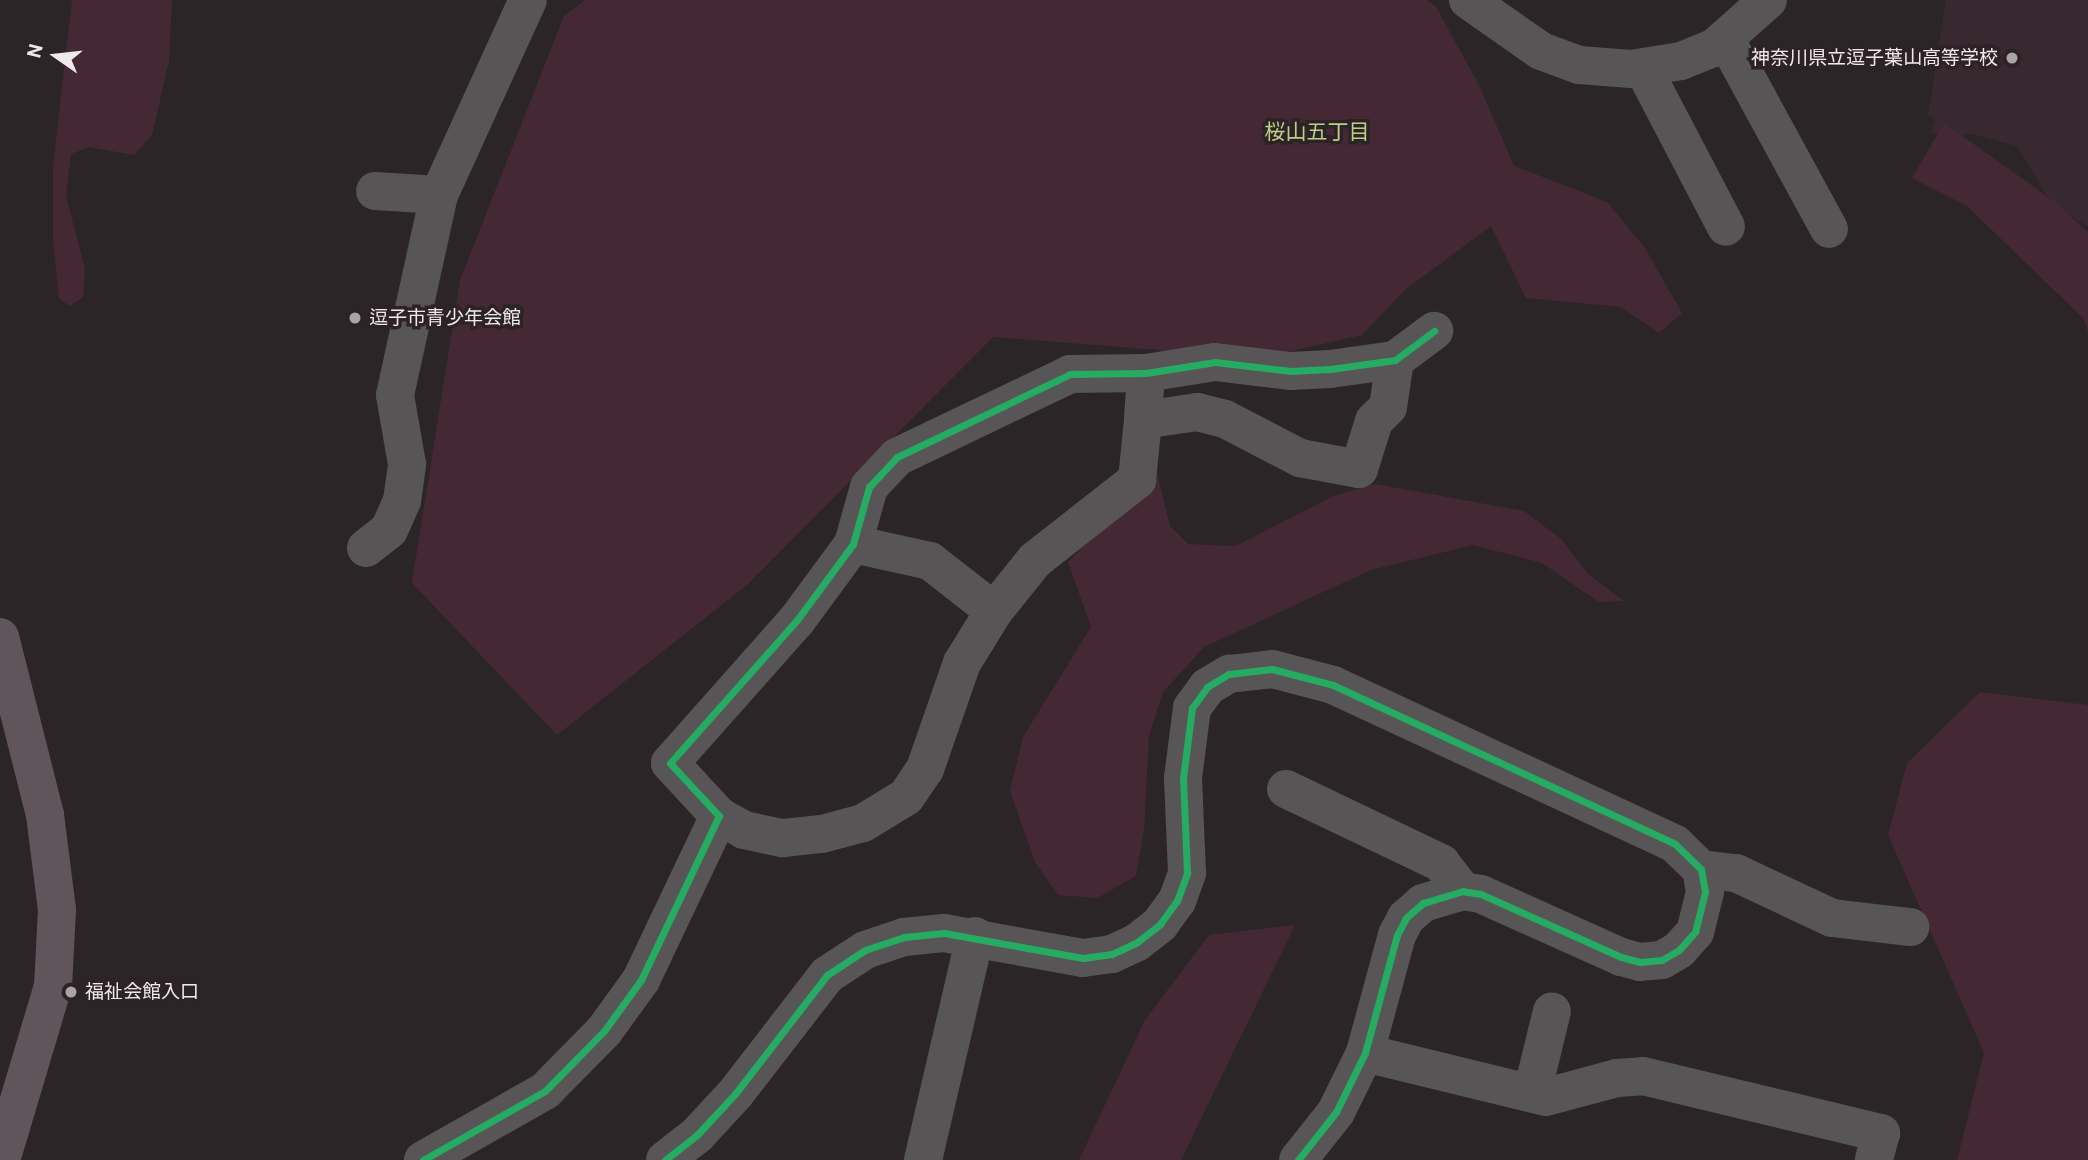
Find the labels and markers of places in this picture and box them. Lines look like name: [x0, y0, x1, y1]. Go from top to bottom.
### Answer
place label: 神奈川県立逗子葉山高等学校: [1751, 47, 1998, 69]
marker: 神奈川県立逗子葉山高等学校: [2004, 50, 2020, 66]
place label: 逗子市青少年会館: [369, 307, 521, 329]
marker: 逗子市青少年会館: [347, 310, 363, 326]
place label: 福祉会館入口: [85, 981, 199, 1003]
marker: 福祉会館入口: [63, 984, 79, 1000]

